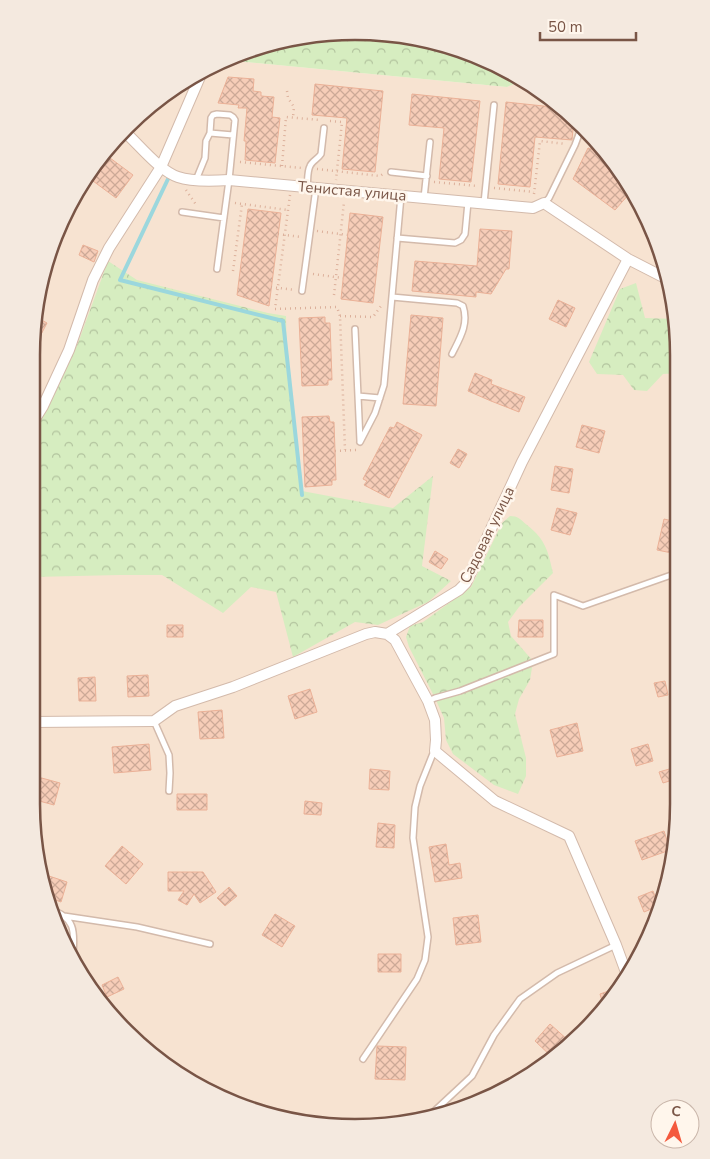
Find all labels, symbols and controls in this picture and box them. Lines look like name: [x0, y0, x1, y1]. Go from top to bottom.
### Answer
scale bar: [540, 10, 636, 42]
text: 50 m: [548, 17, 583, 37]
street label: Тенистая улица: [297, 176, 407, 206]
street label: Садовая улица: [455, 483, 519, 587]
north arrow: [650, 1099, 700, 1149]
text: С: [671, 1102, 682, 1121]

